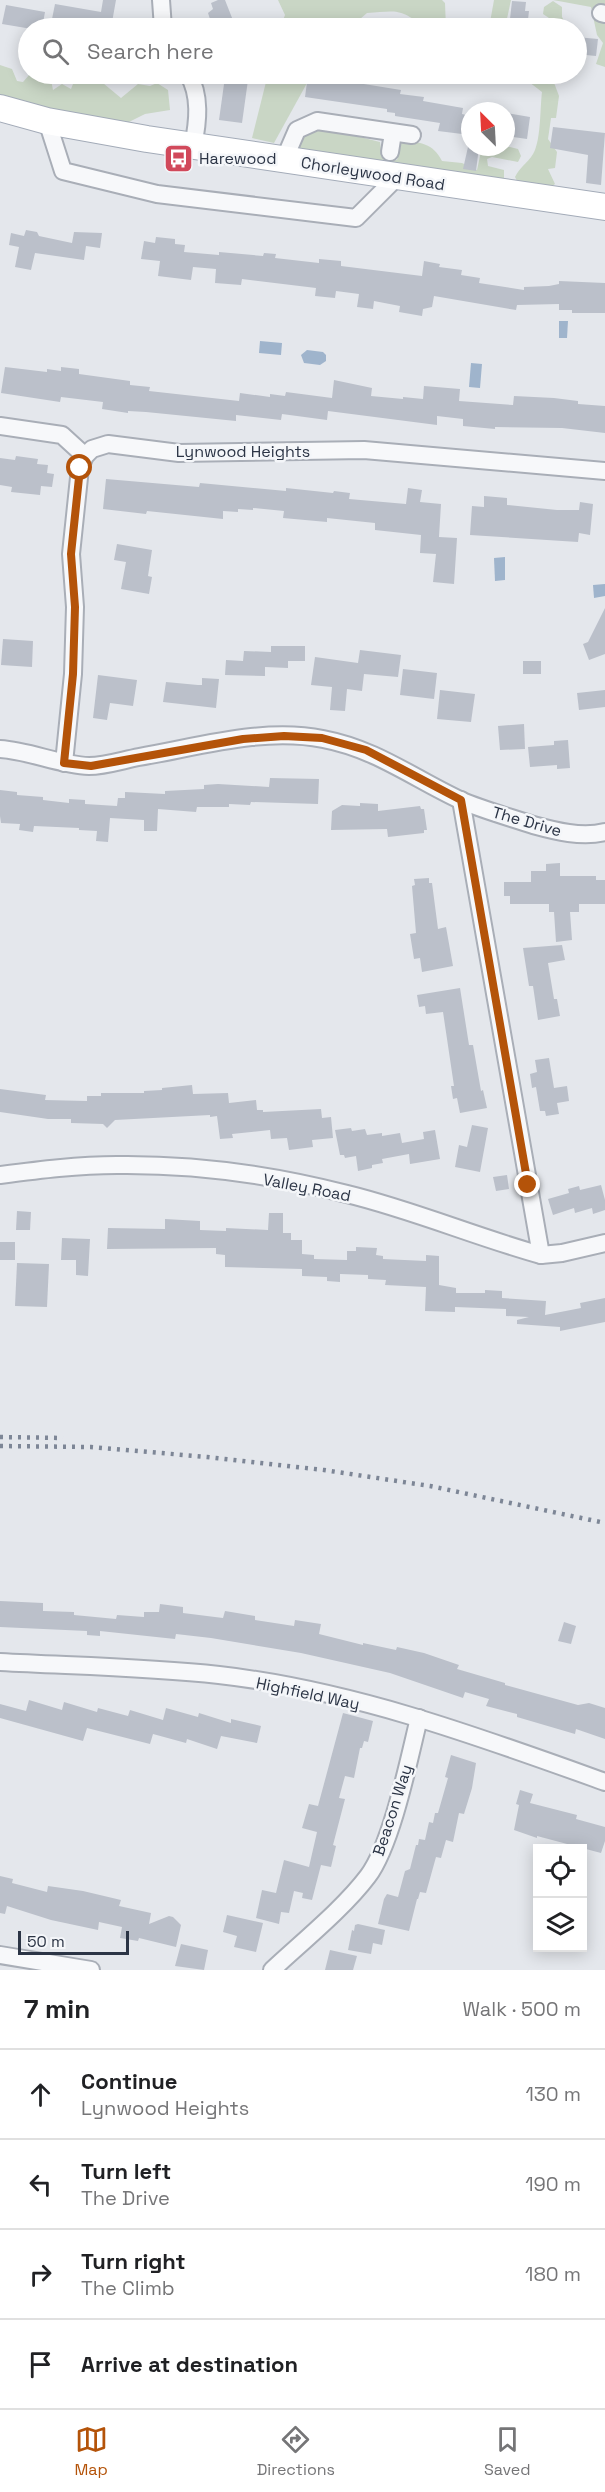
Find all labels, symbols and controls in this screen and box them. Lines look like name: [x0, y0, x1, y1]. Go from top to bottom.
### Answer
search box: [18, 18, 587, 84]
icon: search: [39, 35, 72, 68]
text: Search here: [87, 37, 214, 65]
north arrow: [461, 102, 515, 156]
bus stop icon: Harewood: [162, 142, 194, 174]
place label: Harewood: [199, 148, 277, 169]
street label: Chorleywood Road: [300, 152, 446, 195]
street label: Lynwood Heights: [176, 441, 310, 462]
route start: [66, 454, 92, 480]
street label: The Drive: [490, 802, 564, 841]
street label: Valley Road: [261, 1169, 353, 1206]
route end: [514, 1171, 540, 1197]
street label: Highfield Way: [254, 1672, 362, 1715]
street label: Beacon Way: [368, 1762, 417, 1859]
map controls: [533, 1844, 587, 1952]
button: locate: [533, 1844, 587, 1898]
button: layers: [533, 1898, 587, 1952]
scale bar: [18, 1928, 129, 1956]
text: 50 m: [27, 1931, 65, 1952]
text: 7 min: [24, 1992, 90, 2026]
text: Walk · 500 m: [463, 1996, 581, 2022]
text: Continue: [81, 2067, 177, 2095]
icon: ahead: [24, 2078, 57, 2111]
text: 130 m: [525, 2081, 581, 2107]
text: Lynwood Heights: [81, 2095, 249, 2121]
text: Turn left: [81, 2157, 171, 2185]
icon: left: [24, 2168, 57, 2201]
text: 190 m: [525, 2171, 581, 2197]
text: The Drive: [81, 2185, 170, 2211]
text: Turn right: [81, 2247, 186, 2275]
icon: right: [24, 2258, 57, 2291]
text: 180 m: [525, 2261, 581, 2287]
text: The Climb: [81, 2275, 175, 2301]
icon: arrive: [24, 2348, 57, 2381]
text: Arrive at destination: [81, 2350, 298, 2378]
tab: Map: [74, 2423, 108, 2480]
tab: Directions: [257, 2423, 335, 2480]
tab: Saved: [484, 2423, 531, 2480]

